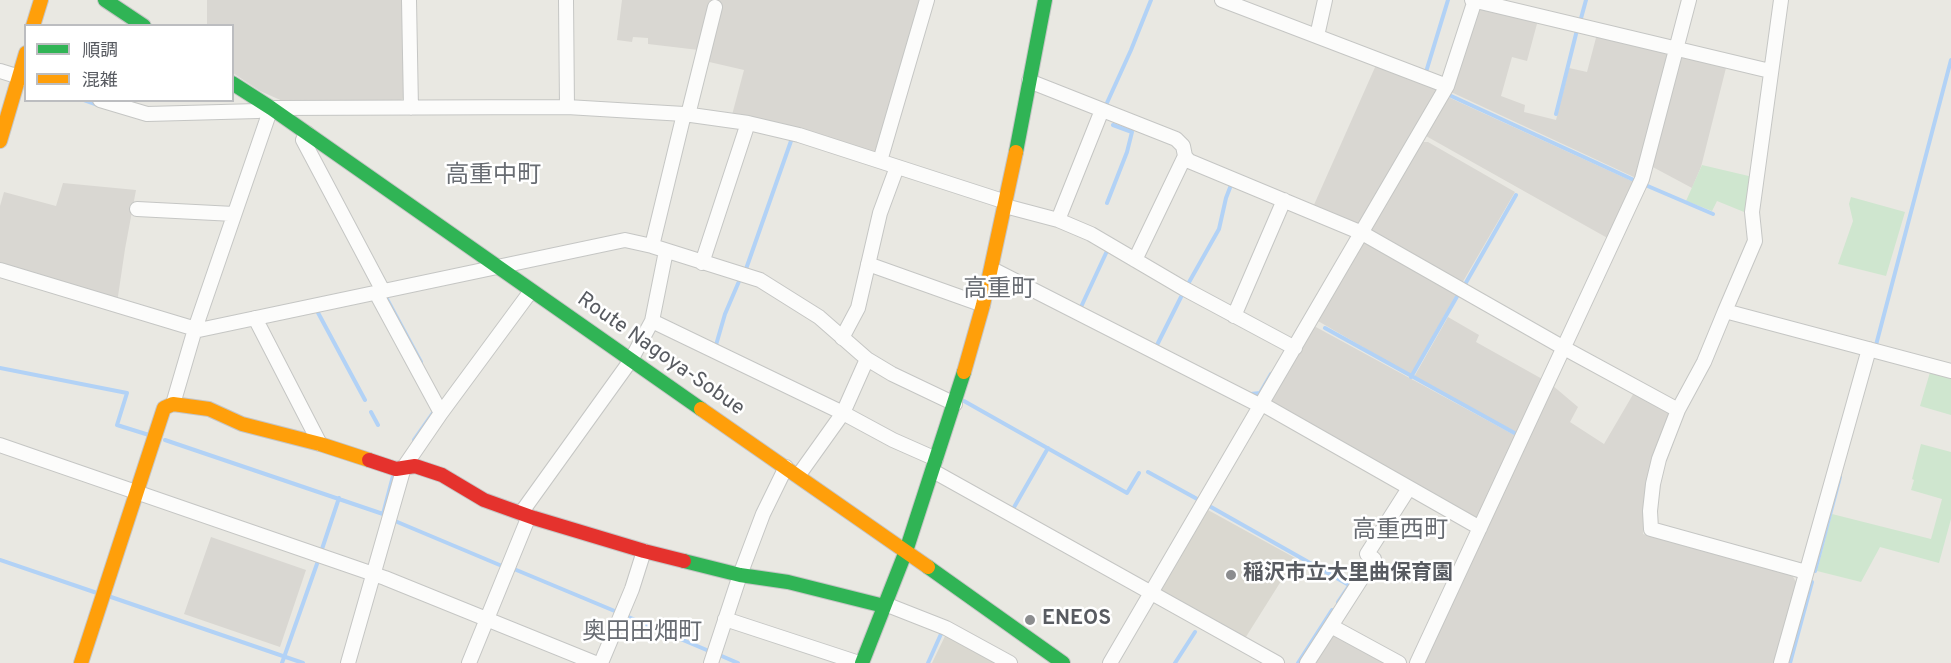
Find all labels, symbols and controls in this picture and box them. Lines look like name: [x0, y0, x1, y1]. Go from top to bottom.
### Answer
legend: [24, 24, 234, 102]
text: 順調: [82, 40, 118, 63]
text: 混雑: [82, 70, 118, 93]
district label: 高重中町: [445, 163, 541, 191]
district label: 高重町: [963, 277, 1035, 305]
street label: Route Nagoya-Sobue: [571, 288, 749, 422]
district label: 高重西町: [1352, 518, 1448, 546]
place label: 稲沢市立大里曲保育園: [1243, 562, 1453, 588]
marker: 稲沢市立大里曲保育園: [1224, 568, 1238, 582]
place label: ENEOS: [1042, 607, 1111, 633]
marker: ENEOS: [1023, 613, 1037, 627]
district label: 奥田田畑町: [582, 620, 702, 648]

